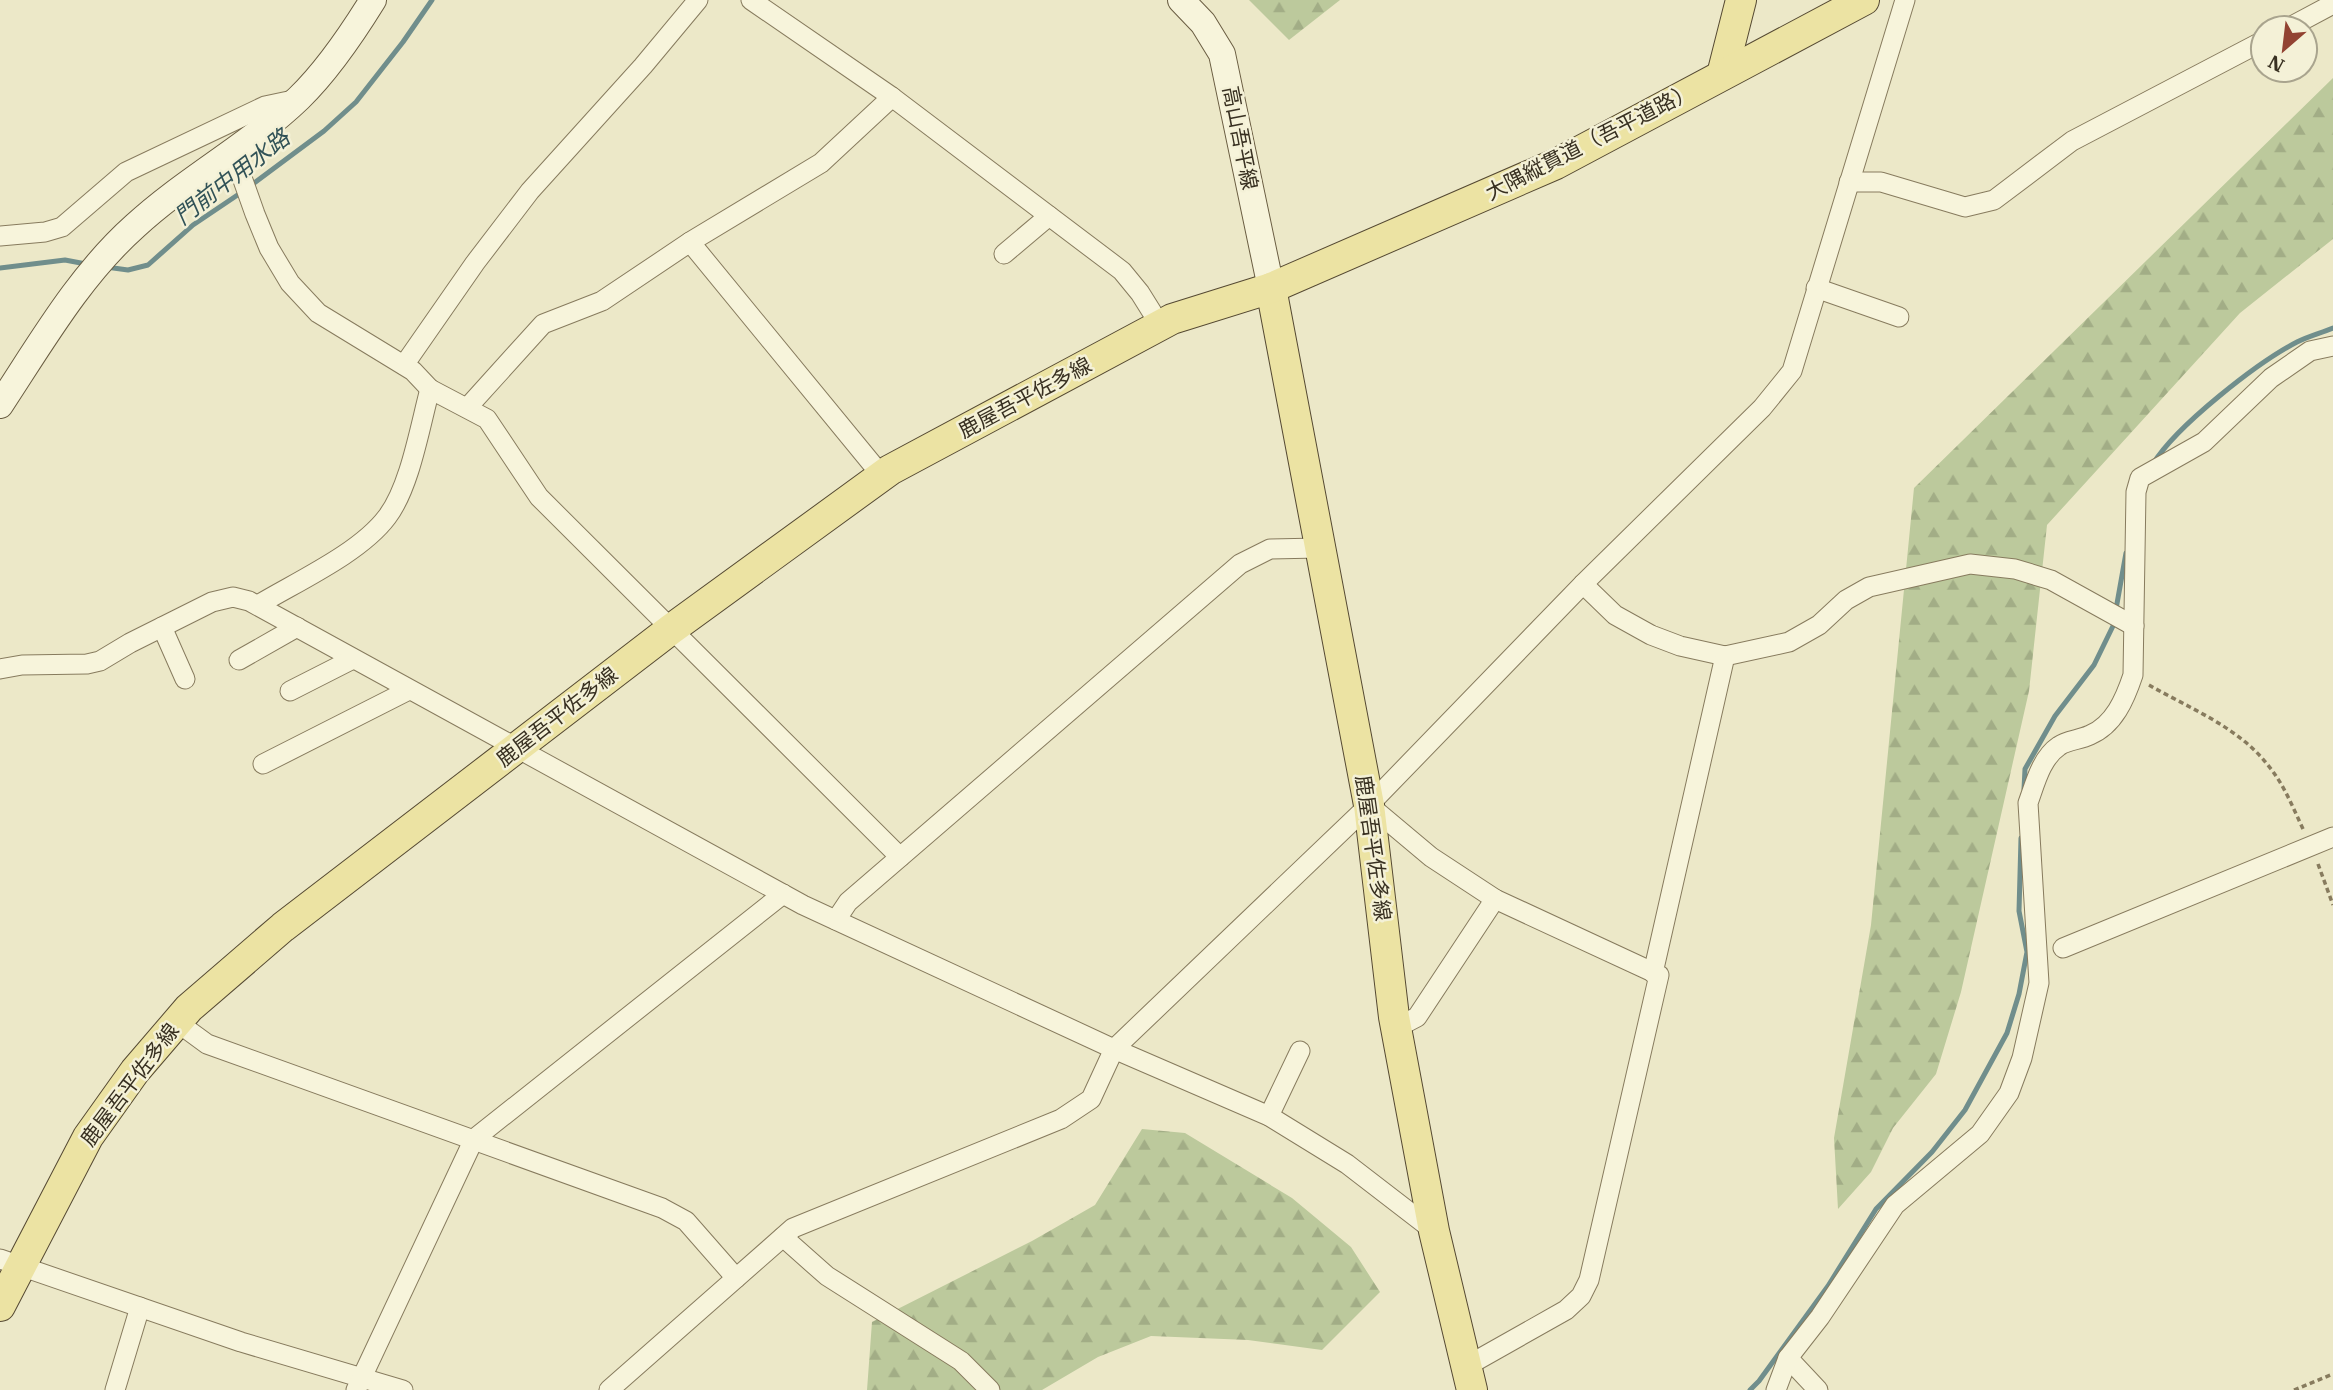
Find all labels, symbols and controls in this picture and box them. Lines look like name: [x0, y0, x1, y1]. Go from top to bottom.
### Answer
north arrow: [2249, 14, 2319, 84]
text: N: [2264, 50, 2288, 78]
street label: 大隅縦貫道（吾平道路）: [1480, 76, 1699, 206]
street label: 高山吾平線: [1217, 84, 1265, 192]
water label: 門前中用水路: [168, 121, 297, 231]
street label: 鹿屋吾平佐多線: [953, 350, 1096, 444]
street label: 鹿屋吾平佐多線: [490, 660, 623, 772]
street label: 鹿屋吾平佐多線: [1350, 773, 1398, 923]
street label: 鹿屋吾平佐多線: [74, 1017, 185, 1152]

